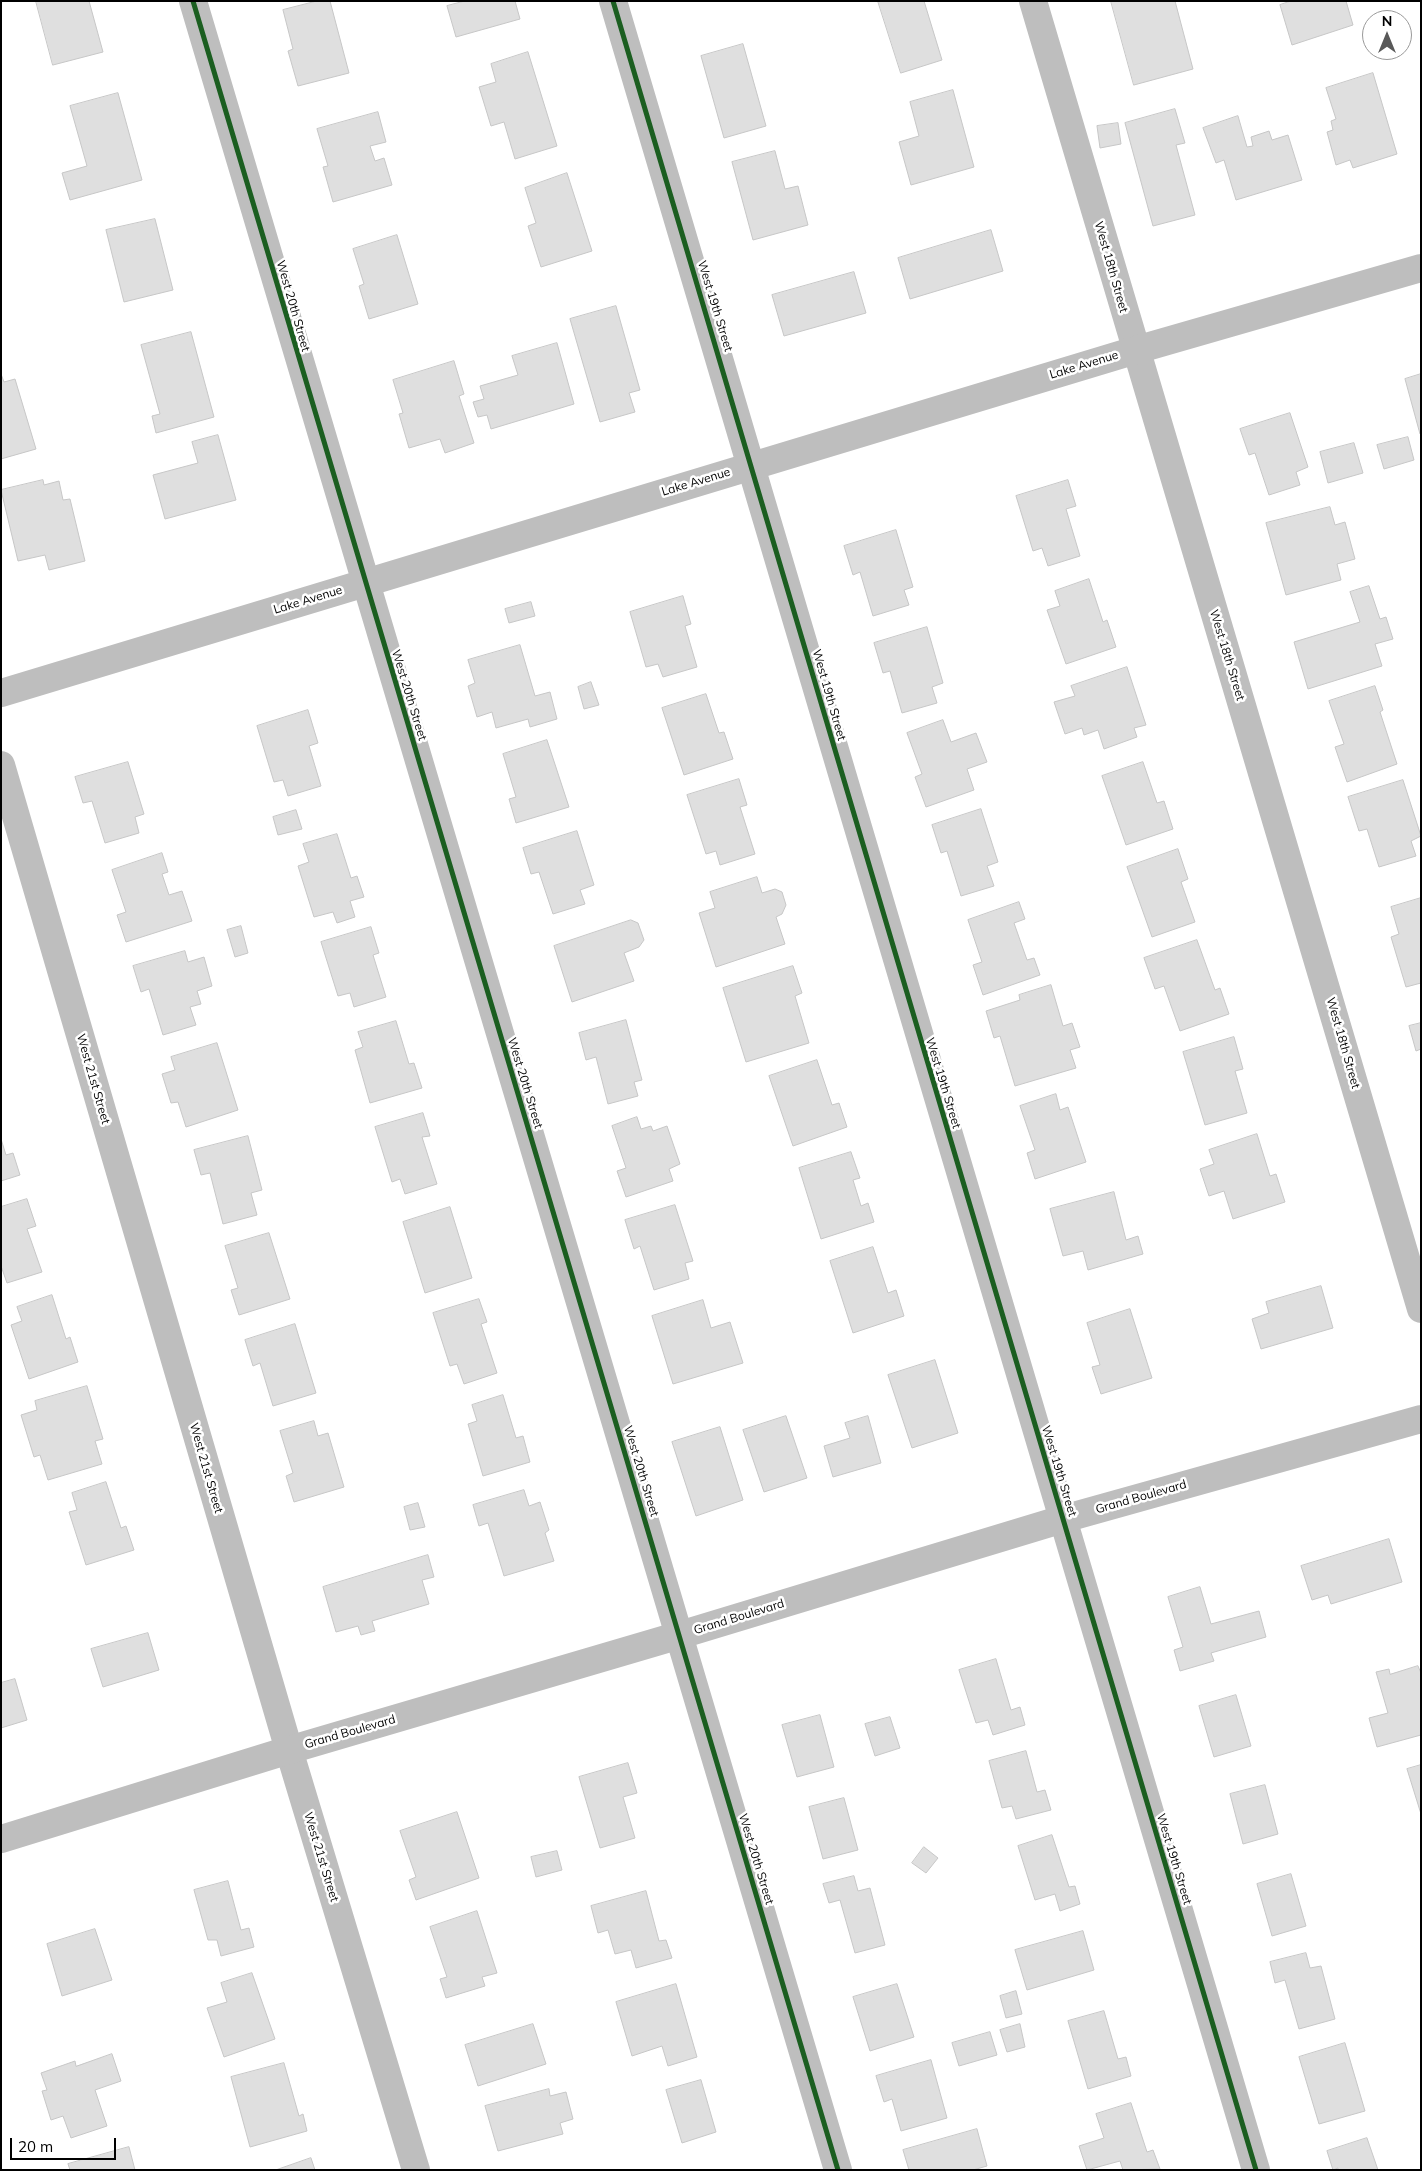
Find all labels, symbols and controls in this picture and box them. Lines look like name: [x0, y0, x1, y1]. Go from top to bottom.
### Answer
north arrow: [1362, 10, 1412, 60]
text: N: [1382, 12, 1392, 30]
street label: West 18th Street: [1091, 220, 1131, 314]
street label: West 20th Street: [273, 259, 313, 353]
street label: West 19th Street: [694, 259, 736, 353]
street label: Lake Avenue: [1048, 348, 1120, 382]
street label: Lake Avenue: [660, 465, 732, 499]
street label: Lake Avenue: [272, 583, 344, 617]
street label: West 18th Street: [1206, 608, 1248, 702]
street label: West 20th Street: [388, 648, 430, 742]
street label: West 19th Street: [809, 648, 849, 742]
street label: West 18th Street: [1323, 996, 1363, 1090]
street label: West 21st Street: [73, 1032, 113, 1126]
street label: West 20th Street: [504, 1036, 546, 1130]
street label: West 19th Street: [922, 1036, 964, 1130]
street label: West 21st Street: [186, 1421, 226, 1515]
street label: West 20th Street: [620, 1424, 662, 1518]
street label: West 19th Street: [1038, 1424, 1080, 1518]
street label: Grand Boulevard: [1094, 1477, 1188, 1517]
street label: Grand Boulevard: [692, 1596, 786, 1638]
street label: Grand Boulevard: [303, 1712, 397, 1752]
street label: West 21st Street: [300, 1810, 342, 1904]
street label: West 20th Street: [735, 1812, 777, 1906]
street label: West 19th Street: [1153, 1812, 1195, 1906]
scale bar: [12, 2128, 119, 2160]
text: 20 m: [18, 2137, 53, 2156]

